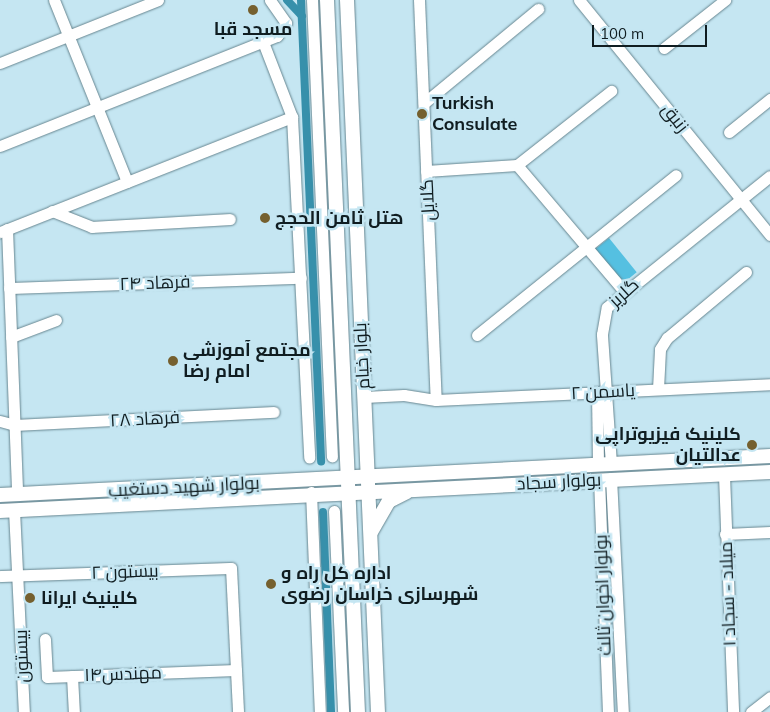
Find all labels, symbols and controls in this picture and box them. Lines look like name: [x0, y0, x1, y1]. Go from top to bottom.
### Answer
marker: مسجد قبا: [247, 4, 259, 16]
scale bar: [595, 15, 710, 47]
place label: مسجد قبا: [214, 18, 292, 40]
text: 100 m: [600, 24, 644, 43]
place label: Turkish Consulate: [432, 93, 517, 136]
street label: زنبق: [657, 99, 693, 137]
marker: Turkish Consulate: [416, 108, 428, 120]
street label: گلایل: [416, 179, 440, 221]
place label: هتل ثامن الحجج: [275, 207, 404, 229]
marker: هتل ثامن الحجج: [259, 212, 271, 224]
street label: فرهاد ۲۴: [119, 271, 191, 295]
street label: گلریز: [604, 274, 644, 312]
street label: بلوار خیام: [349, 322, 375, 390]
place label: مجتمع آموزشی امام رضا: [183, 340, 311, 382]
marker: مجتمع آموزشی امام رضا: [167, 355, 179, 367]
street label: یاسمن ۲: [571, 380, 635, 404]
street label: فرهاد ۲۸: [109, 406, 181, 432]
place label: کلینیک فیزیوتراپی عدالتیان: [595, 424, 741, 466]
marker: کلینیک فیزیوتراپی عدالتیان: [745, 438, 759, 452]
street label: بولوار سجاد: [516, 469, 602, 495]
street label: بولوار شهید دستغیب: [108, 472, 260, 502]
street label: بولوار اخوان ثالث: [590, 534, 616, 656]
street label: میلاد - سجاد ۱: [715, 541, 741, 647]
street label: بیستون ۲: [91, 560, 159, 584]
place label: اداره کل راه و شهرسازی خراسان رضوی: [281, 563, 478, 606]
marker: اداره کل راه و شهرسازی خراسان رضوی: [265, 578, 277, 590]
place label: کلینیک ایرانا: [41, 587, 138, 609]
marker: کلینیک ایرانا: [23, 591, 37, 605]
street label: بیستون: [10, 629, 34, 683]
street label: مهندس۱۴: [84, 662, 162, 686]

